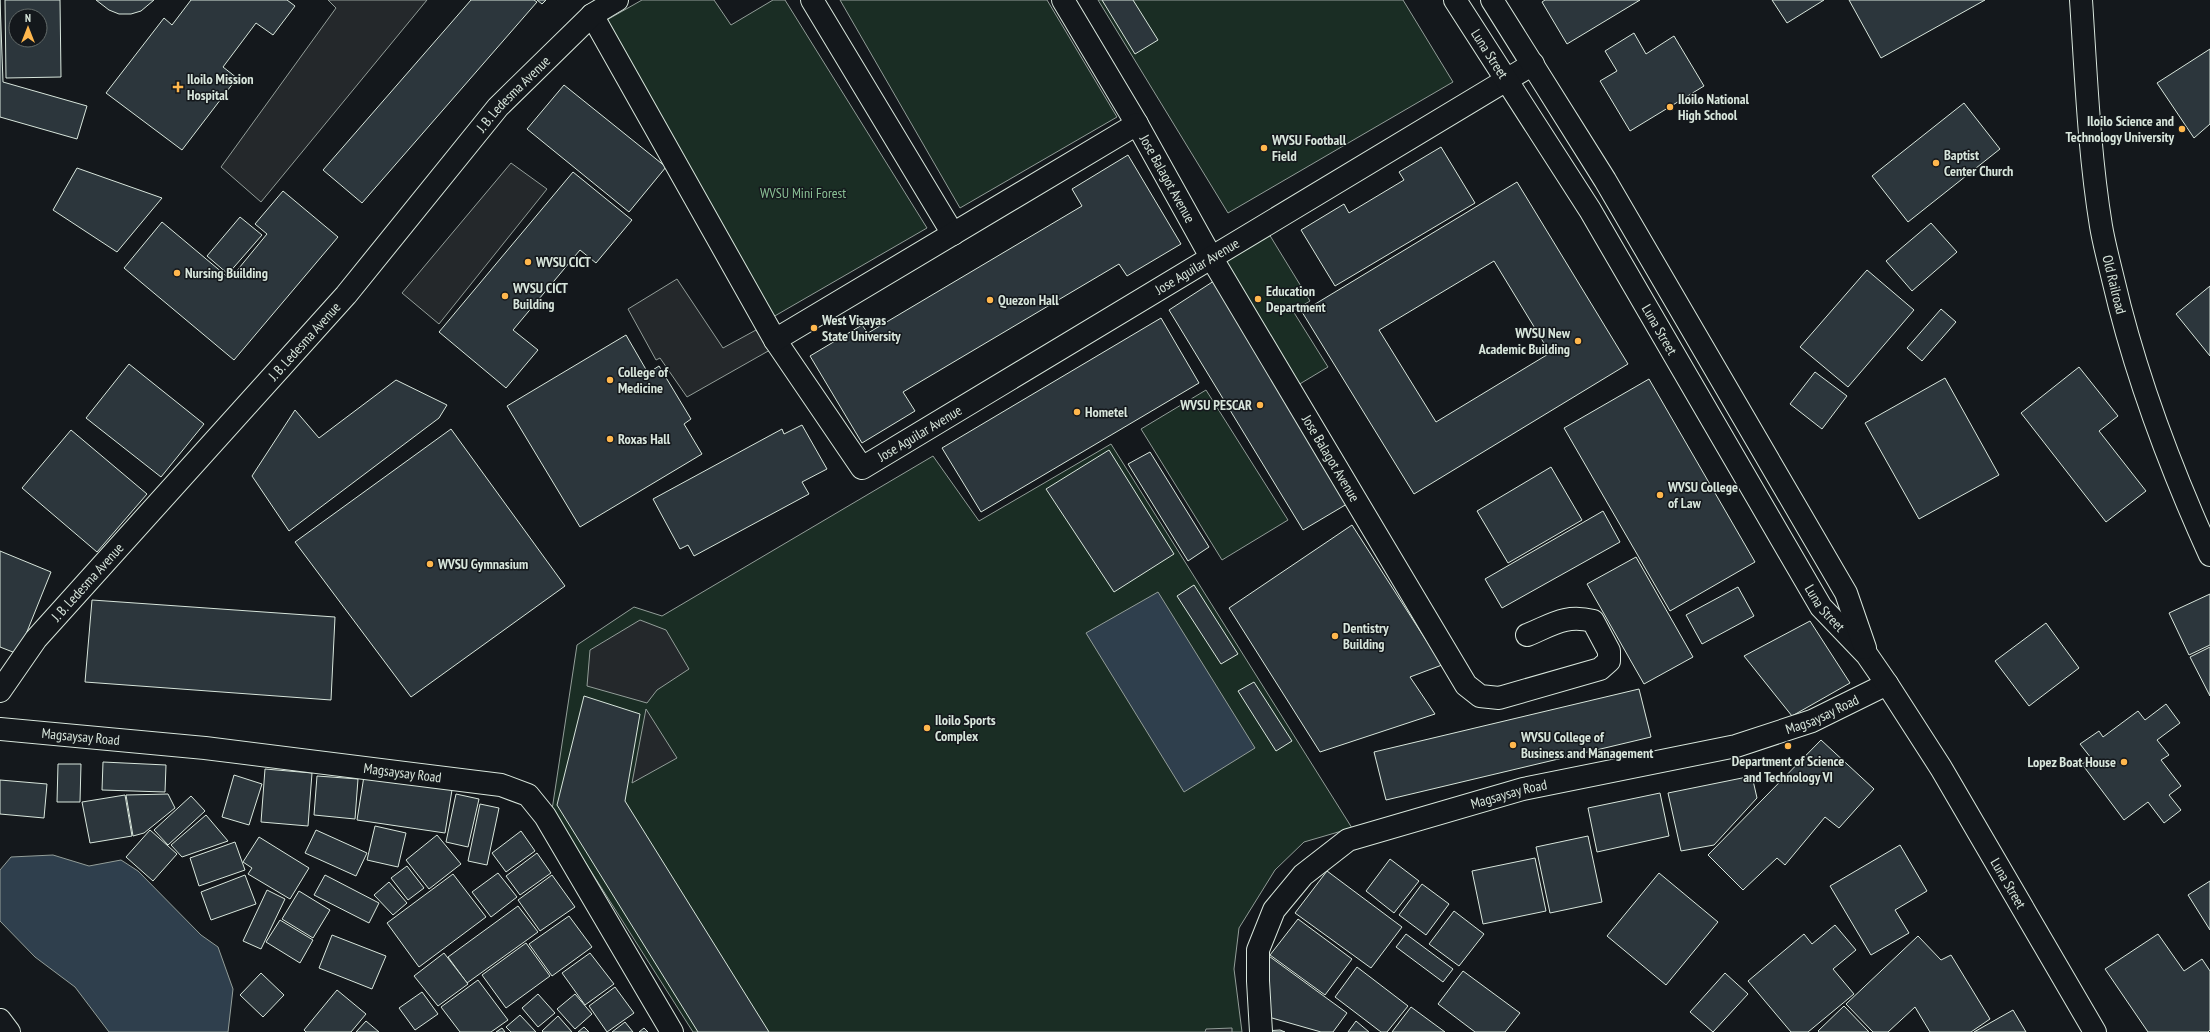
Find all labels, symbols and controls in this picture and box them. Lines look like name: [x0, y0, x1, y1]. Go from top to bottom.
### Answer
north arrow: [8, 8, 48, 48]
text: N: [25, 11, 31, 25]
street label: Luna Street: [1467, 26, 1512, 82]
street label: J. B. Ledesma Avenue: [472, 52, 554, 137]
place label: Iloilo Mission Hospital: [187, 70, 254, 104]
marker: Iloilo Mission Hospital: [172, 81, 184, 93]
place label: Iloilo National High School: [1678, 90, 1749, 124]
marker: Iloilo National High School: [1665, 102, 1675, 112]
place label: Iloilo Science and Technology University: [2066, 112, 2174, 146]
marker: Iloilo Science and Technology University: [2177, 124, 2187, 134]
street label: Jose Balagot Avenue: [1135, 131, 1199, 226]
place label: WVSU Football Field: [1271, 131, 1347, 165]
marker: WVSU Football Field: [1259, 143, 1269, 153]
place label: Baptist Center Church: [1944, 146, 2013, 180]
marker: Baptist Center Church: [1931, 158, 1941, 168]
park label: WVSU Mini Forest: [760, 184, 846, 202]
street label: Jose Aguilar Avenue: [1151, 234, 1243, 299]
place label: WVSU CICT: [535, 253, 591, 271]
street label: Old Railroad: [2098, 253, 2130, 316]
marker: WVSU CICT: [523, 257, 533, 267]
place label: Nursing Building: [185, 264, 268, 282]
marker: Nursing Building: [172, 268, 182, 278]
place label: WVSU CICT Building: [512, 279, 568, 313]
place label: Education Department: [1266, 282, 1326, 316]
marker: WVSU CICT Building: [500, 291, 510, 301]
place label: Quezon Hall: [998, 291, 1059, 309]
marker: Education Department: [1253, 294, 1263, 304]
marker: Quezon Hall: [985, 295, 995, 305]
street label: J. B. Ledesma Avenue: [264, 298, 344, 385]
street label: Luna Street: [1638, 301, 1681, 358]
place label: West Visayas State University: [821, 311, 901, 345]
marker: West Visayas State University: [809, 323, 819, 333]
place label: WVSU New Academic Building: [1478, 324, 1571, 358]
marker: WVSU New Academic Building: [1573, 336, 1583, 346]
place label: College of Medicine: [618, 363, 669, 397]
marker: College of Medicine: [605, 375, 615, 385]
place label: WVSU PESCAR: [1179, 396, 1252, 414]
marker: WVSU PESCAR: [1255, 400, 1265, 410]
street label: Jose Aguilar Avenue: [873, 401, 965, 466]
place label: Hometel: [1085, 403, 1128, 421]
marker: Hometel: [1072, 407, 1082, 417]
street label: Jose Balagot Avenue: [1298, 411, 1364, 505]
place label: Roxas Hall: [618, 430, 671, 448]
marker: Roxas Hall: [605, 434, 615, 444]
place label: WVSU College of Law: [1667, 478, 1738, 512]
marker: WVSU College of Law: [1655, 490, 1665, 500]
street label: J. B. Ledesma Avenue: [47, 539, 127, 626]
place label: WVSU Gymnasium: [437, 555, 528, 573]
marker: WVSU Gymnasium: [425, 559, 435, 569]
street label: Luna Street: [1801, 581, 1849, 636]
place label: Dentistry Building: [1343, 619, 1389, 653]
marker: Dentistry Building: [1330, 631, 1340, 641]
street label: Magsaysay Road: [1783, 690, 1862, 738]
place label: Iloilo Sports Complex: [935, 711, 996, 745]
marker: Iloilo Sports Complex: [922, 723, 932, 733]
street label: Magsaysay Road: [41, 724, 120, 749]
place label: WVSU College of Business and Management: [1520, 728, 1653, 762]
marker: WVSU College of Business and Management: [1508, 740, 1518, 750]
marker: Department of Science and Technology VI: [1783, 741, 1793, 751]
place label: Department of Science and Technology VI: [1732, 752, 1844, 786]
place label: Lopez Boat House: [2027, 753, 2116, 771]
marker: Lopez Boat House: [2119, 757, 2129, 767]
street label: Magsaysay Road: [363, 759, 443, 786]
street label: Magsaysay Road: [1469, 775, 1549, 813]
street label: Luna Street: [1987, 855, 2030, 912]

